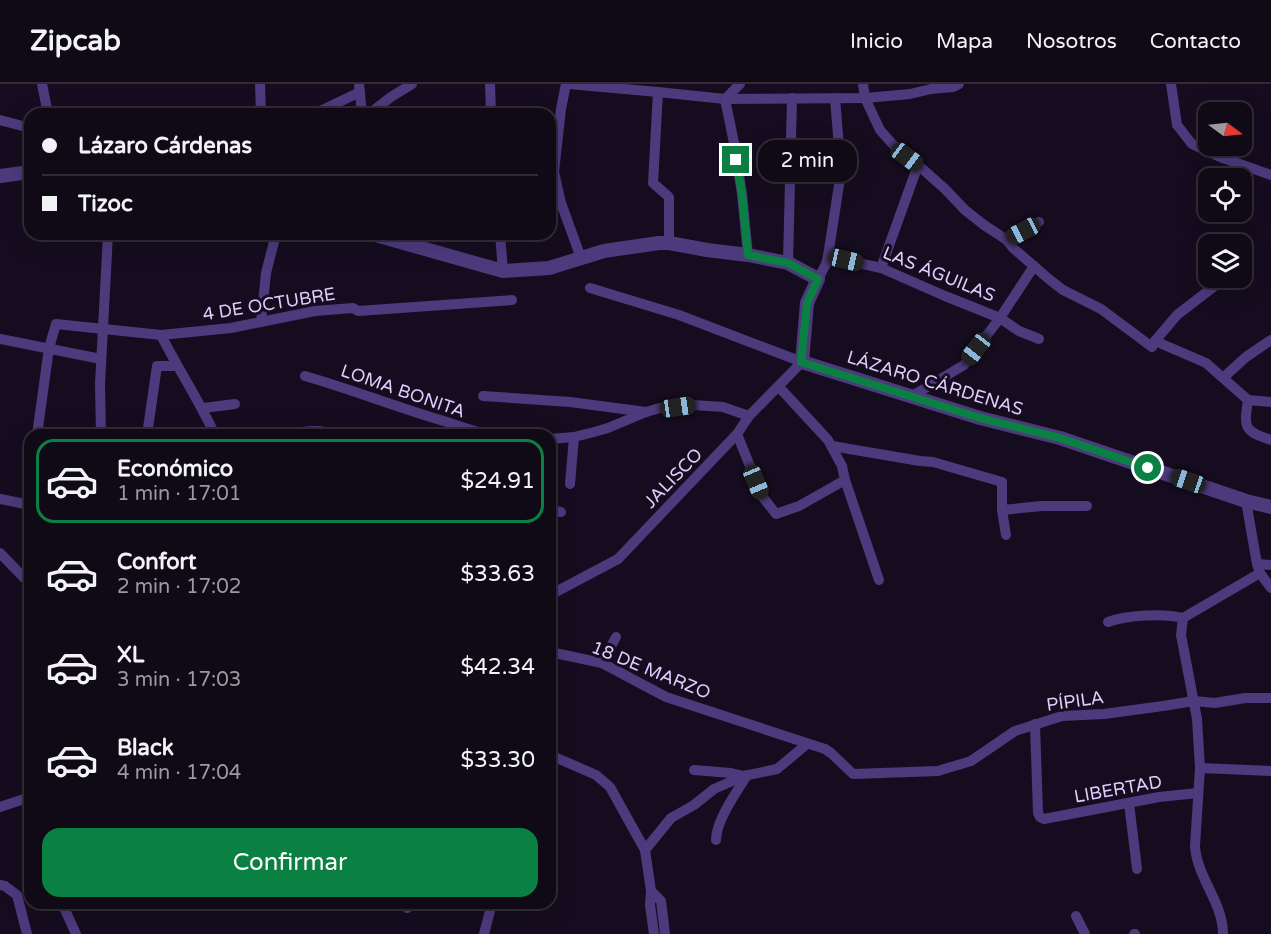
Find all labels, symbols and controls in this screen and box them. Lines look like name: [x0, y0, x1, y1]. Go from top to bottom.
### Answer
text: Zipcab: [30, 24, 121, 58]
text: Inicio: [850, 29, 903, 54]
text: Mapa: [936, 29, 993, 54]
text: Nosotros: [1026, 29, 1117, 54]
text: Contacto: [1150, 29, 1241, 54]
north arrow: [1198, 102, 1252, 156]
map controls: [1198, 102, 1252, 288]
text: Lázaro Cárdenas: [78, 133, 252, 159]
callout: 2 min: [757, 139, 856, 181]
car: [887, 139, 927, 175]
route end: [722, 146, 749, 173]
text: 2 min: [781, 149, 834, 173]
button: locate: [1198, 168, 1252, 222]
text: Tizoc: [78, 191, 133, 217]
car: [1003, 215, 1043, 247]
button: layers: [1198, 234, 1252, 288]
street label: LAS ÁGUILAS: [880, 241, 998, 307]
car: [826, 247, 866, 273]
street label: 4 DE OCTUBRE: [201, 283, 337, 325]
car: [958, 329, 994, 369]
street label: LÁZARO CÁRDENAS: [844, 346, 1026, 420]
street label: LOMA BONITA: [338, 359, 468, 423]
car: [659, 396, 697, 418]
street label: JALISCO: [639, 443, 707, 513]
icon: car: [45, 454, 99, 508]
route start: [1134, 454, 1161, 481]
text: Económico: [117, 456, 233, 482]
car: [741, 462, 771, 502]
car: [1168, 467, 1208, 495]
text: $24.91: [460, 468, 535, 494]
text: 1 min · 17:01: [117, 482, 241, 506]
icon: car: [45, 547, 99, 601]
text: Confort: [117, 549, 196, 575]
text: $33.63: [460, 561, 535, 587]
text: 2 min · 17:02: [117, 575, 241, 599]
street label: 18 DE MARZO: [588, 636, 714, 704]
icon: car: [45, 640, 99, 694]
text: XL: [117, 642, 144, 668]
text: $42.34: [460, 654, 535, 680]
text: 3 min · 17:03: [117, 668, 241, 692]
street label: PÍPILA: [1045, 686, 1105, 716]
icon: car: [45, 733, 99, 787]
text: Black: [117, 735, 174, 761]
text: $33.30: [460, 747, 535, 773]
text: 4 min · 17:04: [117, 761, 241, 785]
street label: LIBERTAD: [1072, 770, 1164, 808]
button: Confirmar: [42, 828, 538, 897]

